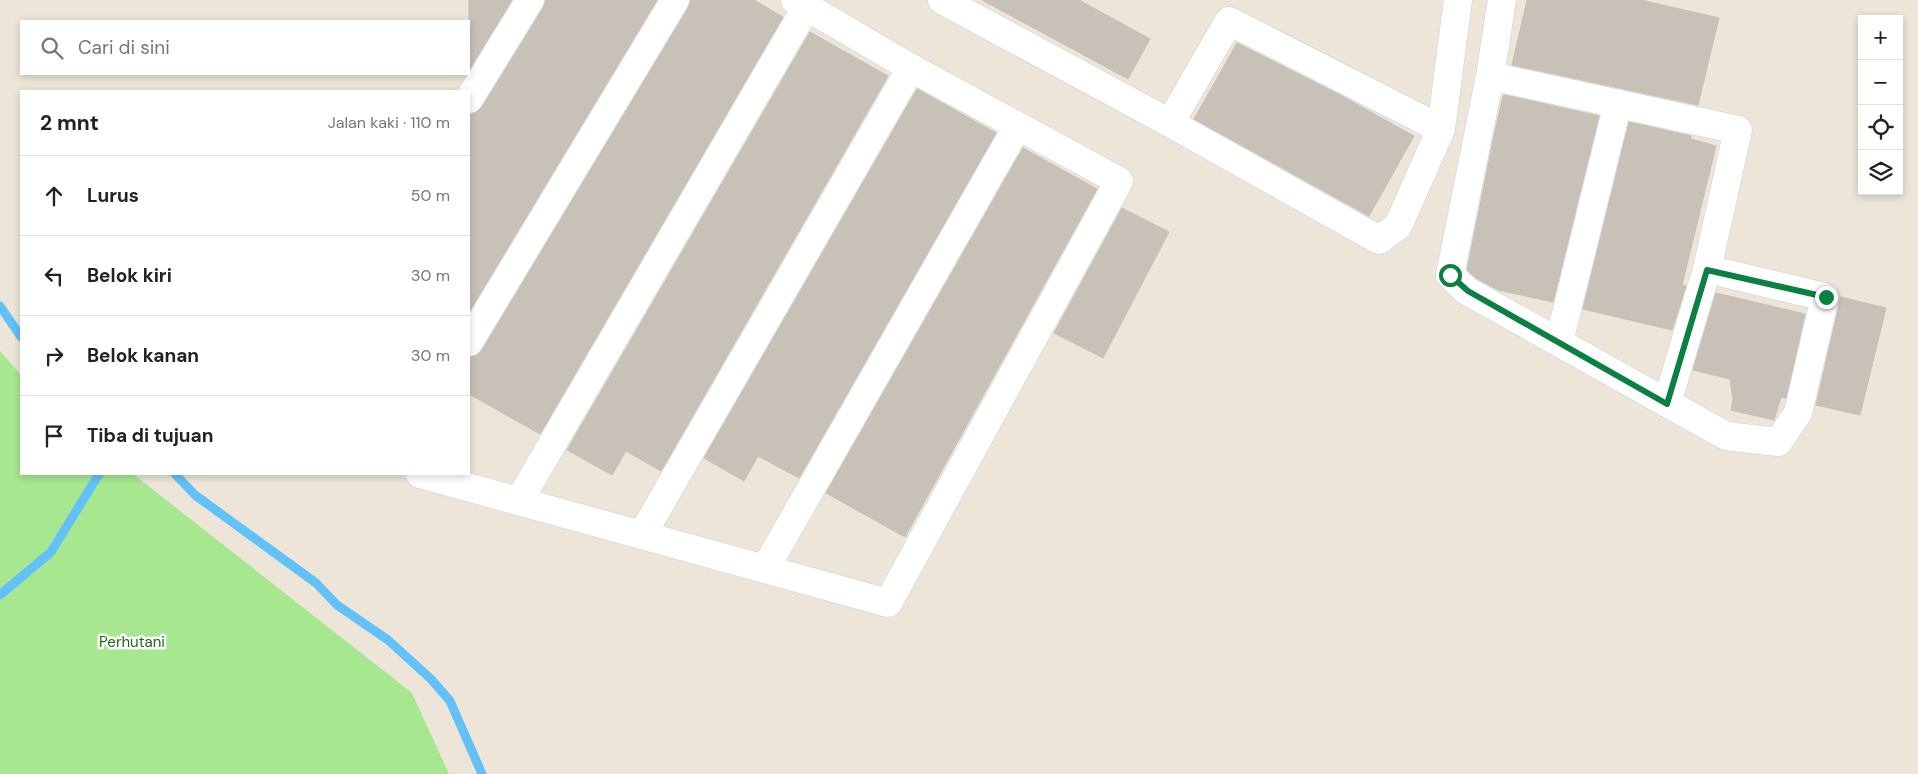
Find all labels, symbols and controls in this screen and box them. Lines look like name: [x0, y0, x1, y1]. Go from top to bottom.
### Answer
map controls: [1858, 15, 1903, 195]
button: +: [1858, 15, 1903, 60]
search box: [20, 20, 470, 75]
icon: search: [38, 34, 66, 62]
text: Cari di sini: [78, 35, 170, 60]
button: −: [1858, 60, 1903, 105]
button: locate: [1858, 105, 1903, 150]
text: 2 mnt: [40, 109, 99, 137]
text: Jalan kaki · 110 m: [328, 112, 450, 133]
button: layers: [1858, 150, 1903, 195]
icon: ahead: [40, 182, 68, 210]
text: Lurus: [87, 183, 139, 208]
text: 50 m: [411, 185, 450, 206]
icon: left: [40, 262, 68, 290]
text: Belok kiri: [87, 263, 172, 288]
route start: [1439, 264, 1462, 287]
text: 30 m: [411, 265, 450, 286]
route end: [1815, 286, 1838, 309]
icon: right: [40, 342, 68, 370]
text: Belok kanan: [87, 343, 199, 368]
text: 30 m: [411, 345, 450, 366]
icon: arrive: [40, 422, 68, 450]
text: Tiba di tujuan: [87, 423, 213, 448]
park label: Perhutani: [99, 632, 165, 652]

